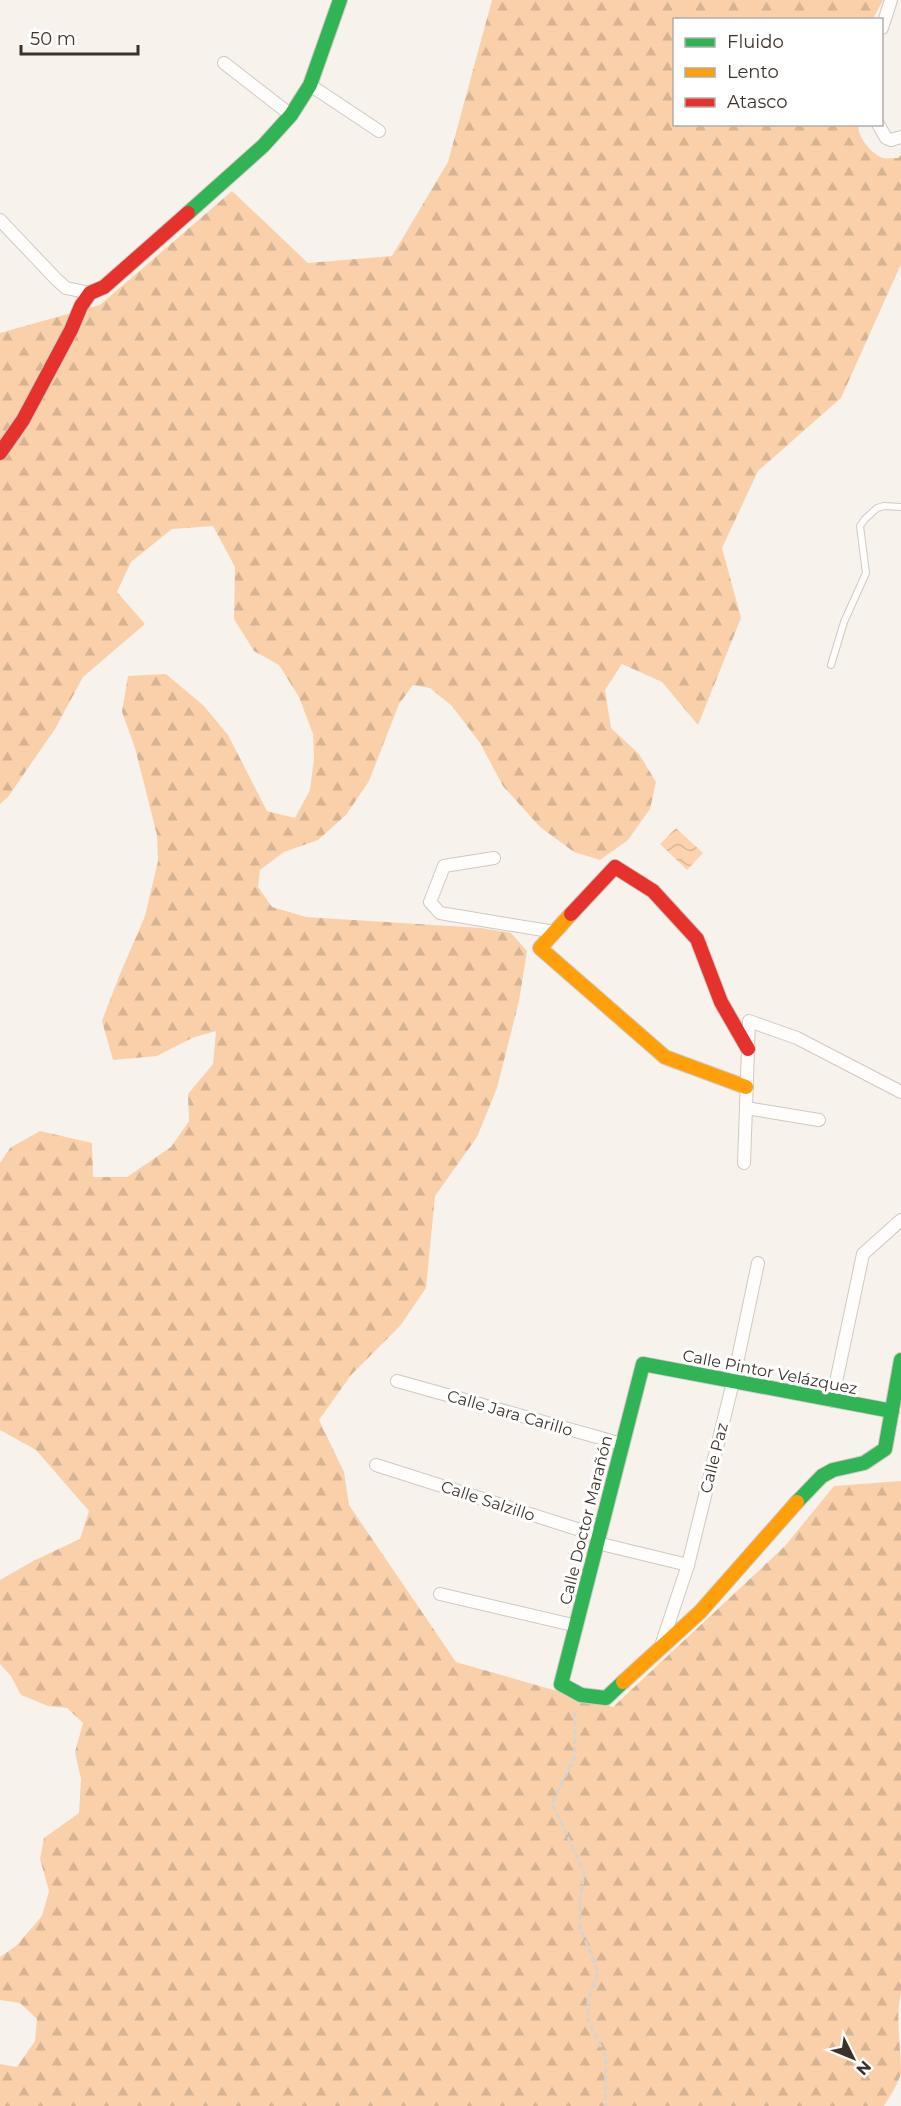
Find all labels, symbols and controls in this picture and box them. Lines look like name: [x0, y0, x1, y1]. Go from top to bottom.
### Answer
scale bar: [21, 18, 138, 56]
legend: [673, 18, 883, 126]
text: 50 m: [30, 28, 76, 50]
text: Fluido: [727, 31, 784, 53]
text: Lento: [727, 61, 779, 83]
text: Atasco: [727, 91, 787, 113]
street label: Calle Pintor Velázquez: [681, 1346, 859, 1398]
street label: Calle Jara Carillo: [445, 1386, 575, 1440]
street label: Calle Paz: [696, 1421, 732, 1495]
street label: Calle Doctor Marañón: [556, 1433, 616, 1607]
street label: Calle Salzillo: [439, 1477, 537, 1525]
north arrow: [823, 2028, 883, 2088]
text: N: [852, 2057, 875, 2079]

